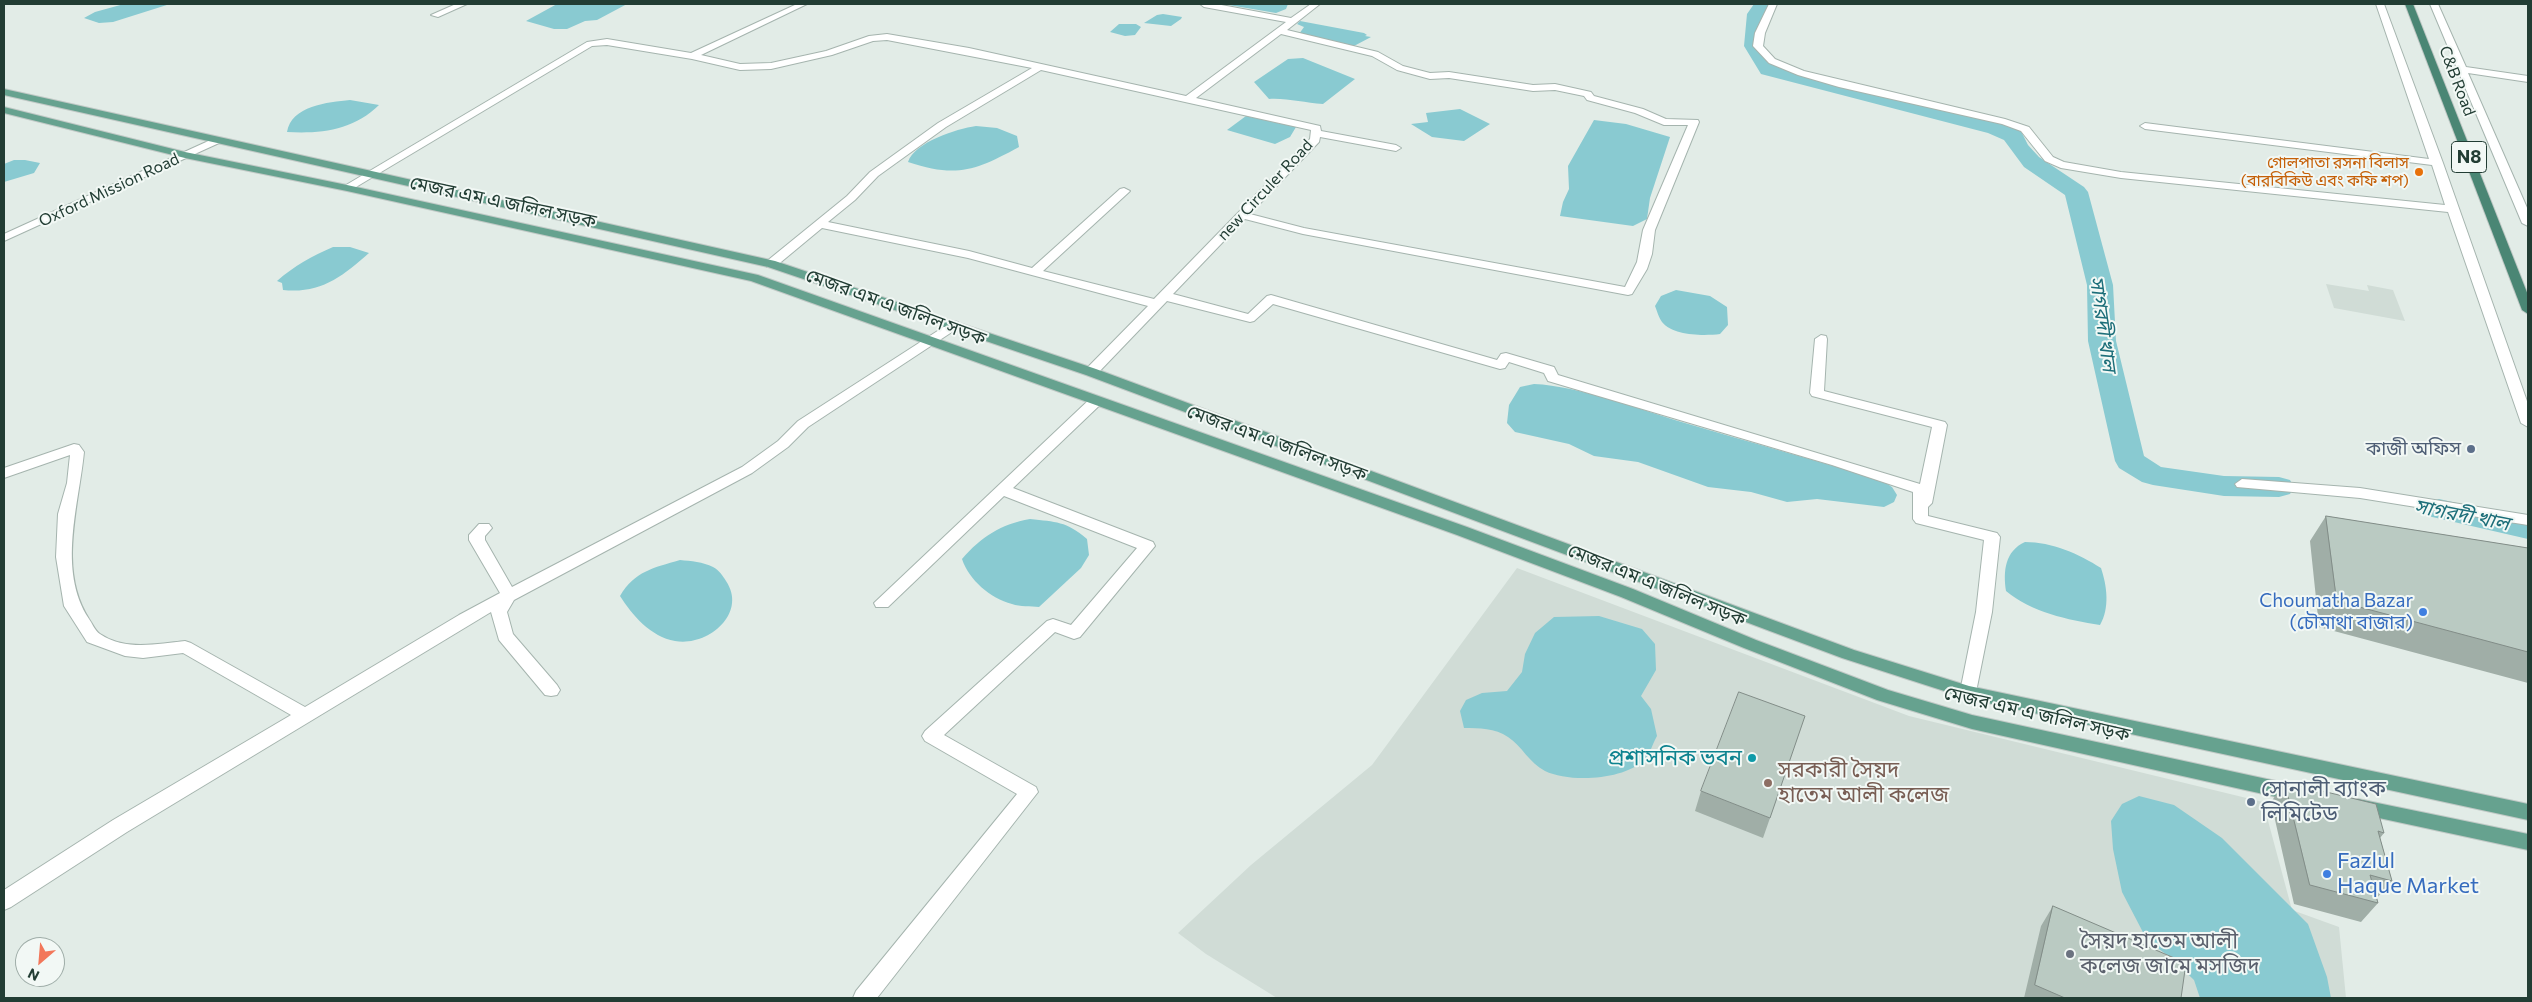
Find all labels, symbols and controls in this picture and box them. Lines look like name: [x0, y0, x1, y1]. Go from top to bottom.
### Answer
street label: C&B Road: [2435, 43, 2479, 119]
street label: new Circuler Road: [1213, 136, 1317, 244]
road number: N8: [2452, 142, 2486, 172]
street label: Oxford Mission Road: [36, 149, 182, 231]
place label: গোলপাতা রসনা বিলাস (বারবিকিউ এবং কফি শপ): [2241, 153, 2409, 191]
marker: গোলপাতা রসনা বিলাস (বারবিকিউ এবং কফি শপ): [2413, 166, 2425, 178]
street label: মেজর এম এ জলিল সড়ক: [408, 171, 598, 233]
street label: মেজর এম এ জলিল সড়ক: [803, 264, 989, 350]
water label: সাগরদী খাল: [2084, 275, 2122, 373]
street label: মেজর এম এ জলিল সড়ক: [1184, 400, 1370, 486]
place label: কাজী অফিস: [2366, 438, 2461, 460]
marker: কাজী অফিস: [2465, 443, 2477, 455]
water label: সাগরদী খাল: [2413, 494, 2511, 536]
street label: মেজর এম এ জলিল সড়ক: [1565, 539, 1749, 631]
place label: Choumatha Bazar (চৌমাথা বাজার): [2259, 590, 2413, 634]
marker: Choumatha Bazar (চৌমাথা বাজার): [2417, 606, 2429, 618]
street label: মেজর এম এ জলিল সড়ক: [1942, 682, 2132, 746]
place label: প্রশাসনিক ভবন: [1608, 745, 1742, 771]
marker: প্রশাসনিক ভবন: [1746, 752, 1758, 764]
place label: সরকারী সৈয়দ হাতেম আলী কলেজ: [1778, 757, 1949, 808]
place label: সোনালী ব্যাংক লিমিটেড: [2261, 776, 2386, 828]
marker: সরকারী সৈয়দ হাতেম আলী কলেজ: [1762, 777, 1774, 789]
marker: সোনালী ব্যাংক লিমিটেড: [2245, 796, 2257, 808]
place label: Fazlul Haque Market: [2337, 848, 2479, 899]
marker: Fazlul Haque Market: [2321, 868, 2333, 880]
place label: সৈয়দ হাতেম আলী কলেজ জামে মসজিদ: [2080, 928, 2260, 979]
north arrow: [15, 937, 65, 987]
marker: সৈয়দ হাতেম আলী কলেজ জামে মসজিদ: [2064, 948, 2076, 960]
text: N: [25, 965, 42, 985]

